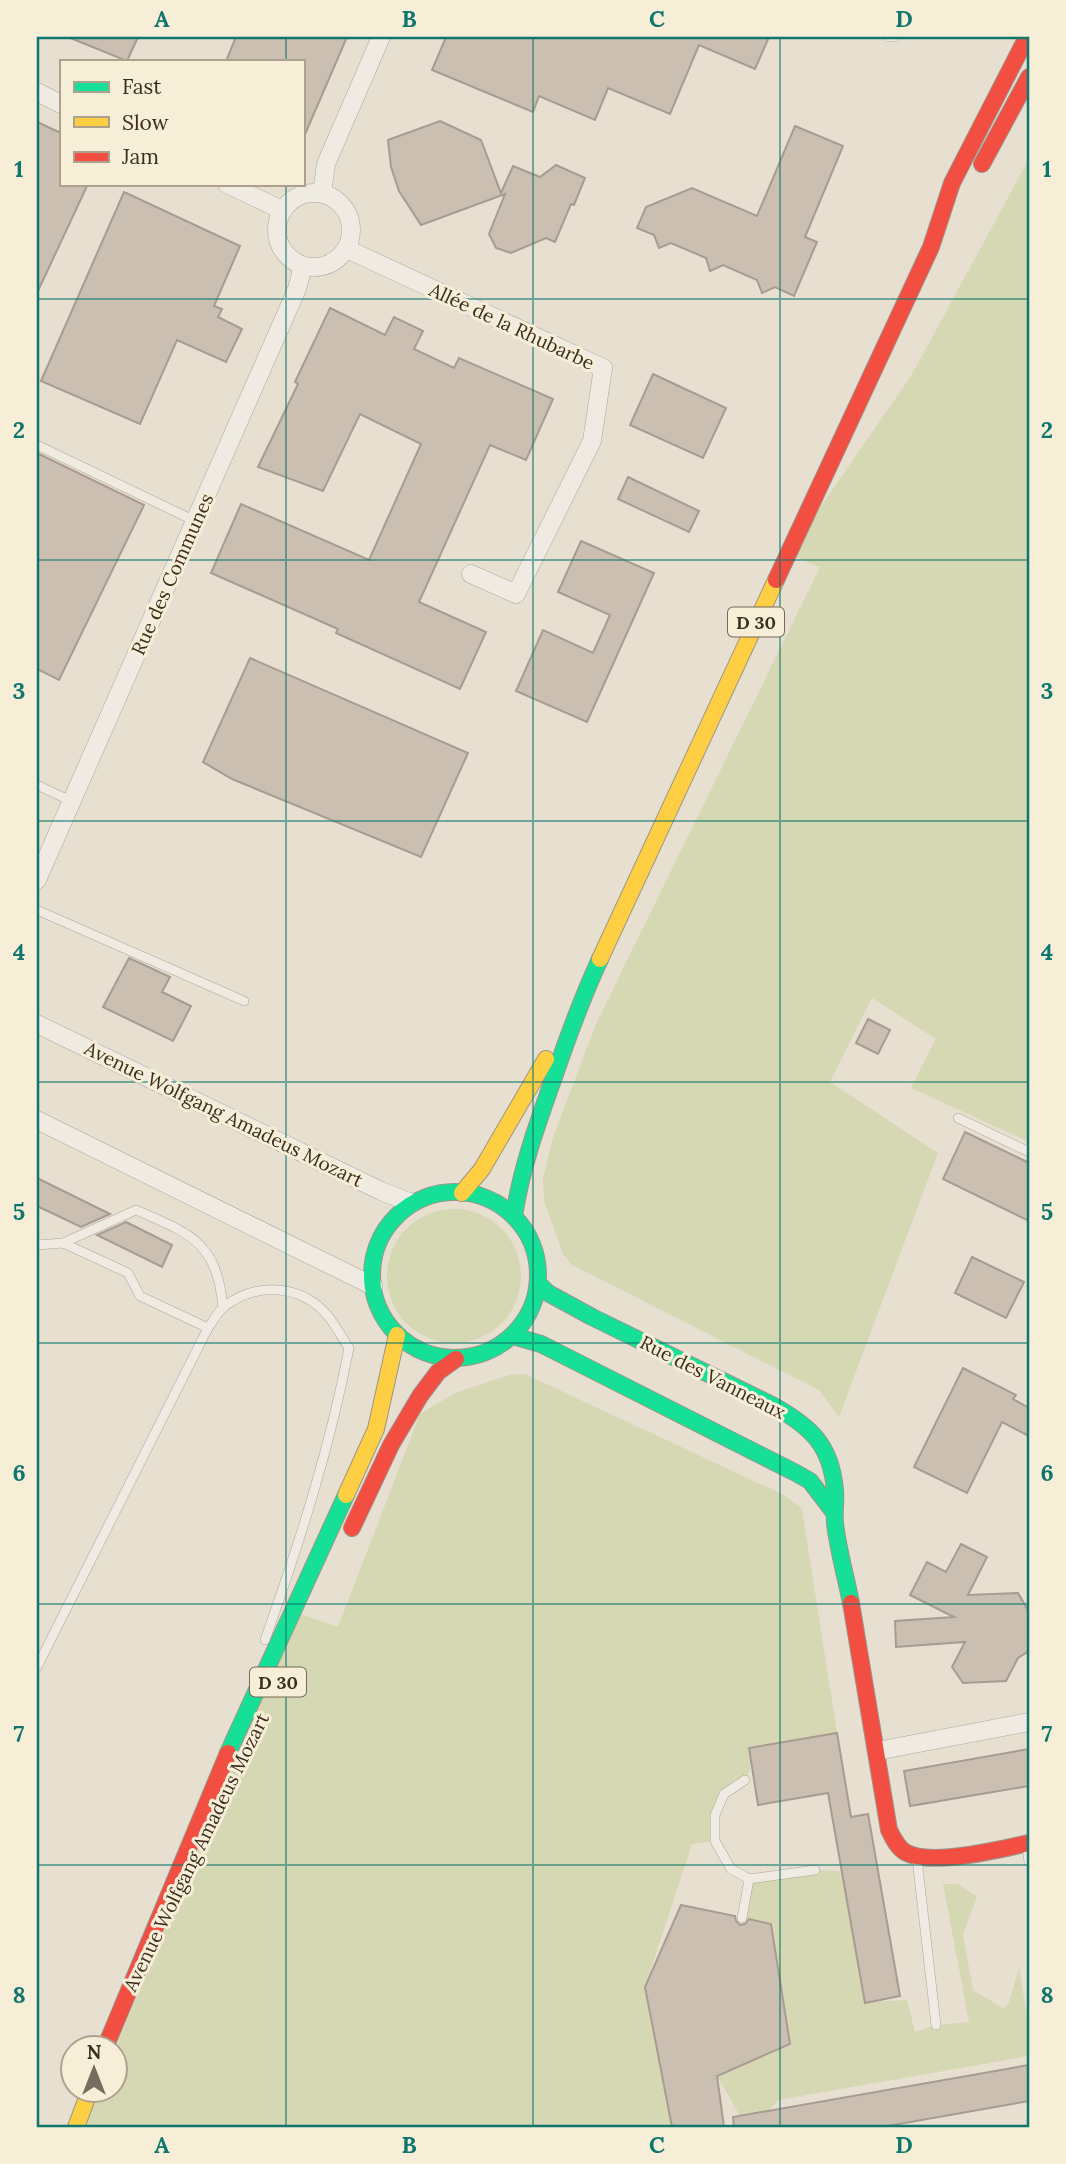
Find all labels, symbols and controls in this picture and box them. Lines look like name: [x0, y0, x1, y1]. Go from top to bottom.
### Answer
text: A: [154, 4, 170, 33]
text: B: [401, 4, 417, 33]
text: C: [649, 4, 665, 33]
text: D: [895, 4, 913, 33]
legend: [60, 60, 304, 186]
text: Fast: [122, 73, 162, 100]
text: Slow: [122, 109, 169, 136]
text: Jam: [121, 143, 159, 170]
text: 1: [14, 154, 24, 183]
text: 1: [1042, 154, 1052, 183]
street label: Allée de la Rhubarbe: [425, 277, 598, 375]
text: 2: [13, 415, 25, 444]
text: 2: [1041, 415, 1053, 444]
street label: Rue des Communes: [126, 489, 219, 659]
road number: D 30: [728, 608, 784, 636]
text: 3: [13, 676, 25, 705]
text: 3: [1041, 676, 1053, 705]
text: 4: [13, 937, 25, 966]
text: 4: [1041, 937, 1053, 966]
street label: Avenue Wolfgang Amadeus Mozart: [80, 1036, 368, 1192]
text: 5: [13, 1197, 25, 1226]
text: 5: [1041, 1197, 1053, 1226]
street label: Rue des Vanneaux: [636, 1330, 790, 1424]
text: 6: [12, 1458, 26, 1487]
text: 6: [1040, 1458, 1054, 1487]
road number: D 30: [250, 1667, 306, 1696]
street label: Avenue Wolfgang Amadeus Mozart: [118, 1708, 274, 1996]
text: 7: [14, 1719, 25, 1748]
text: 7: [1042, 1719, 1053, 1748]
text: 8: [12, 1980, 26, 2009]
text: 8: [1040, 1980, 1054, 2009]
north arrow: [60, 2035, 130, 2104]
text: N: [87, 2040, 102, 2064]
text: A: [154, 2130, 170, 2159]
text: B: [401, 2130, 417, 2159]
text: C: [649, 2130, 665, 2159]
text: D: [895, 2130, 913, 2159]

